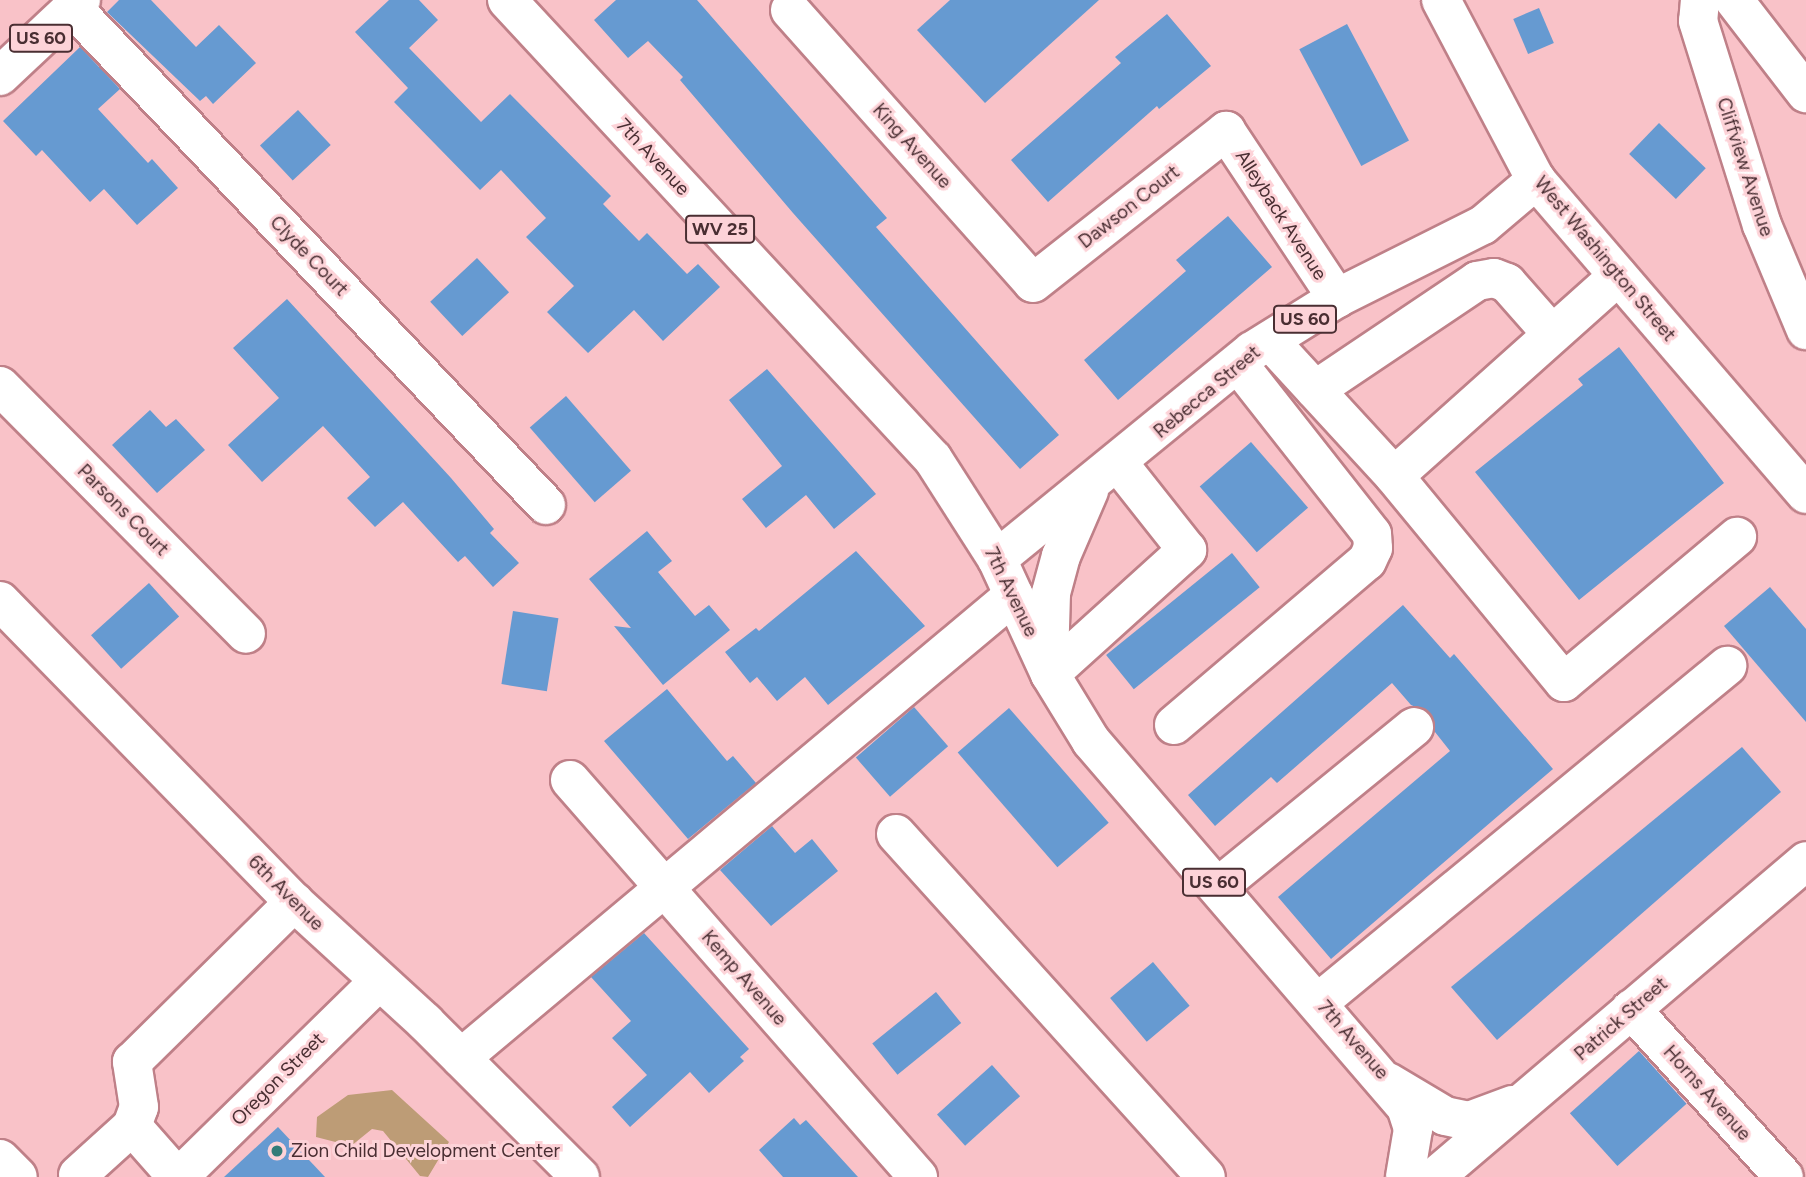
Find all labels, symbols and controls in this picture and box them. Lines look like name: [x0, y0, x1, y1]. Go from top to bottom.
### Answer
road number: US 60: [8, 24, 74, 52]
street label: Cliffview Avenue: [1712, 95, 1778, 239]
street label: King Avenue: [868, 99, 956, 193]
street label: 7th Avenue: [612, 114, 694, 200]
street label: Alleyback Avenue: [1230, 146, 1332, 284]
street label: Dawson Court: [1074, 161, 1184, 253]
street label: West Washington Street: [1529, 172, 1681, 346]
street label: Clyde Court: [265, 211, 353, 301]
road number: WV 25: [685, 214, 755, 244]
road number: US 60: [1272, 304, 1338, 334]
street label: Rebecca Street: [1149, 341, 1265, 443]
street label: Parsons Court: [73, 460, 173, 560]
street label: 7th Avenue: [980, 543, 1042, 641]
street label: 6th Avenue: [243, 850, 329, 936]
road number: US 60: [1181, 868, 1247, 897]
street label: Kemp Avenue: [697, 926, 791, 1030]
street label: Patrick Street: [1570, 972, 1672, 1066]
street label: 7th Avenue: [1313, 996, 1393, 1084]
street label: Oregon Street: [227, 1028, 329, 1130]
street label: Horns Avenue: [1658, 1041, 1756, 1145]
place label: Zion Child Development Center: [291, 1140, 560, 1162]
marker: Zion Child Development Center: [269, 1143, 285, 1159]

